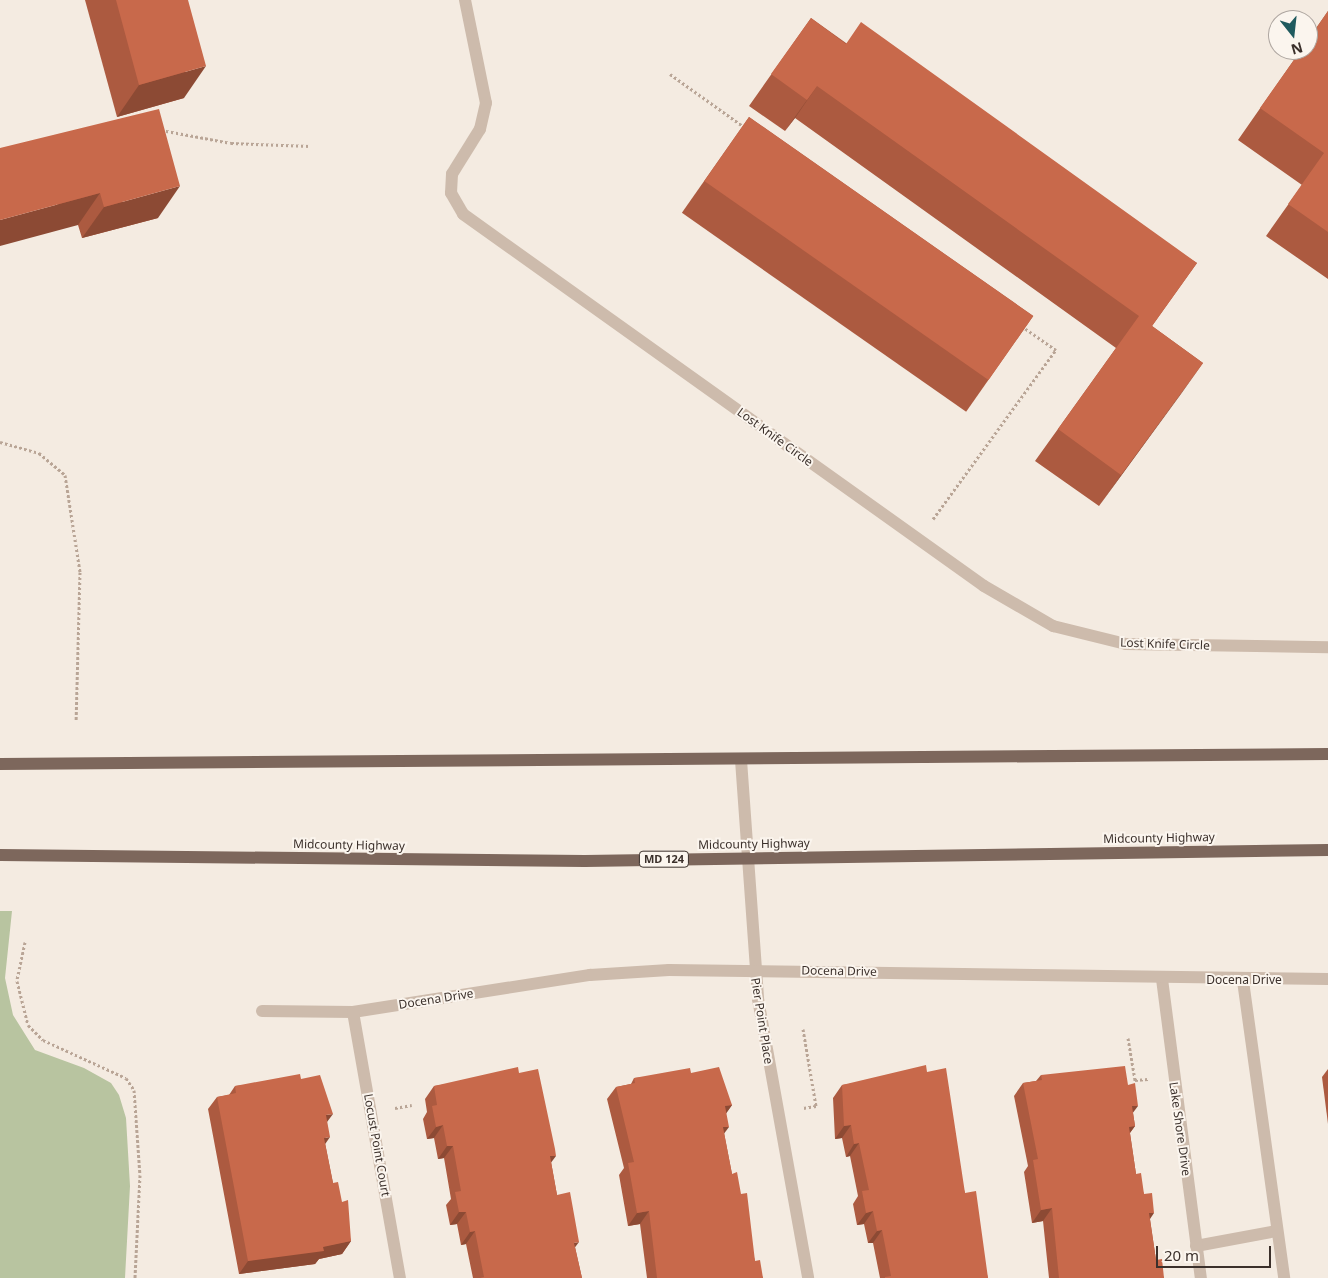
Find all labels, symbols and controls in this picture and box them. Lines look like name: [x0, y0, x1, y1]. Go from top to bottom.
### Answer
north arrow: [1268, 10, 1318, 60]
text: N: [1289, 38, 1305, 60]
street label: Lost Knife Circle: [734, 405, 816, 469]
street label: Lost Knife Circle: [1120, 635, 1210, 653]
street label: Midcounty Highway: [1103, 830, 1215, 846]
street label: Midcounty Highway: [698, 836, 810, 852]
street label: Midcounty Highway: [293, 837, 405, 853]
road number: MD 124: [638, 851, 690, 868]
street label: Docena Drive: [801, 963, 877, 979]
street label: Docena Drive: [1206, 973, 1282, 987]
street label: Pier Point Place: [748, 977, 776, 1065]
street label: Docena Drive: [398, 986, 474, 1012]
street label: Lake Shore Drive: [1166, 1081, 1194, 1177]
street label: Locust Point Court: [361, 1093, 393, 1197]
scale bar: [1158, 1236, 1273, 1268]
text: 20 m: [1164, 1245, 1199, 1265]

